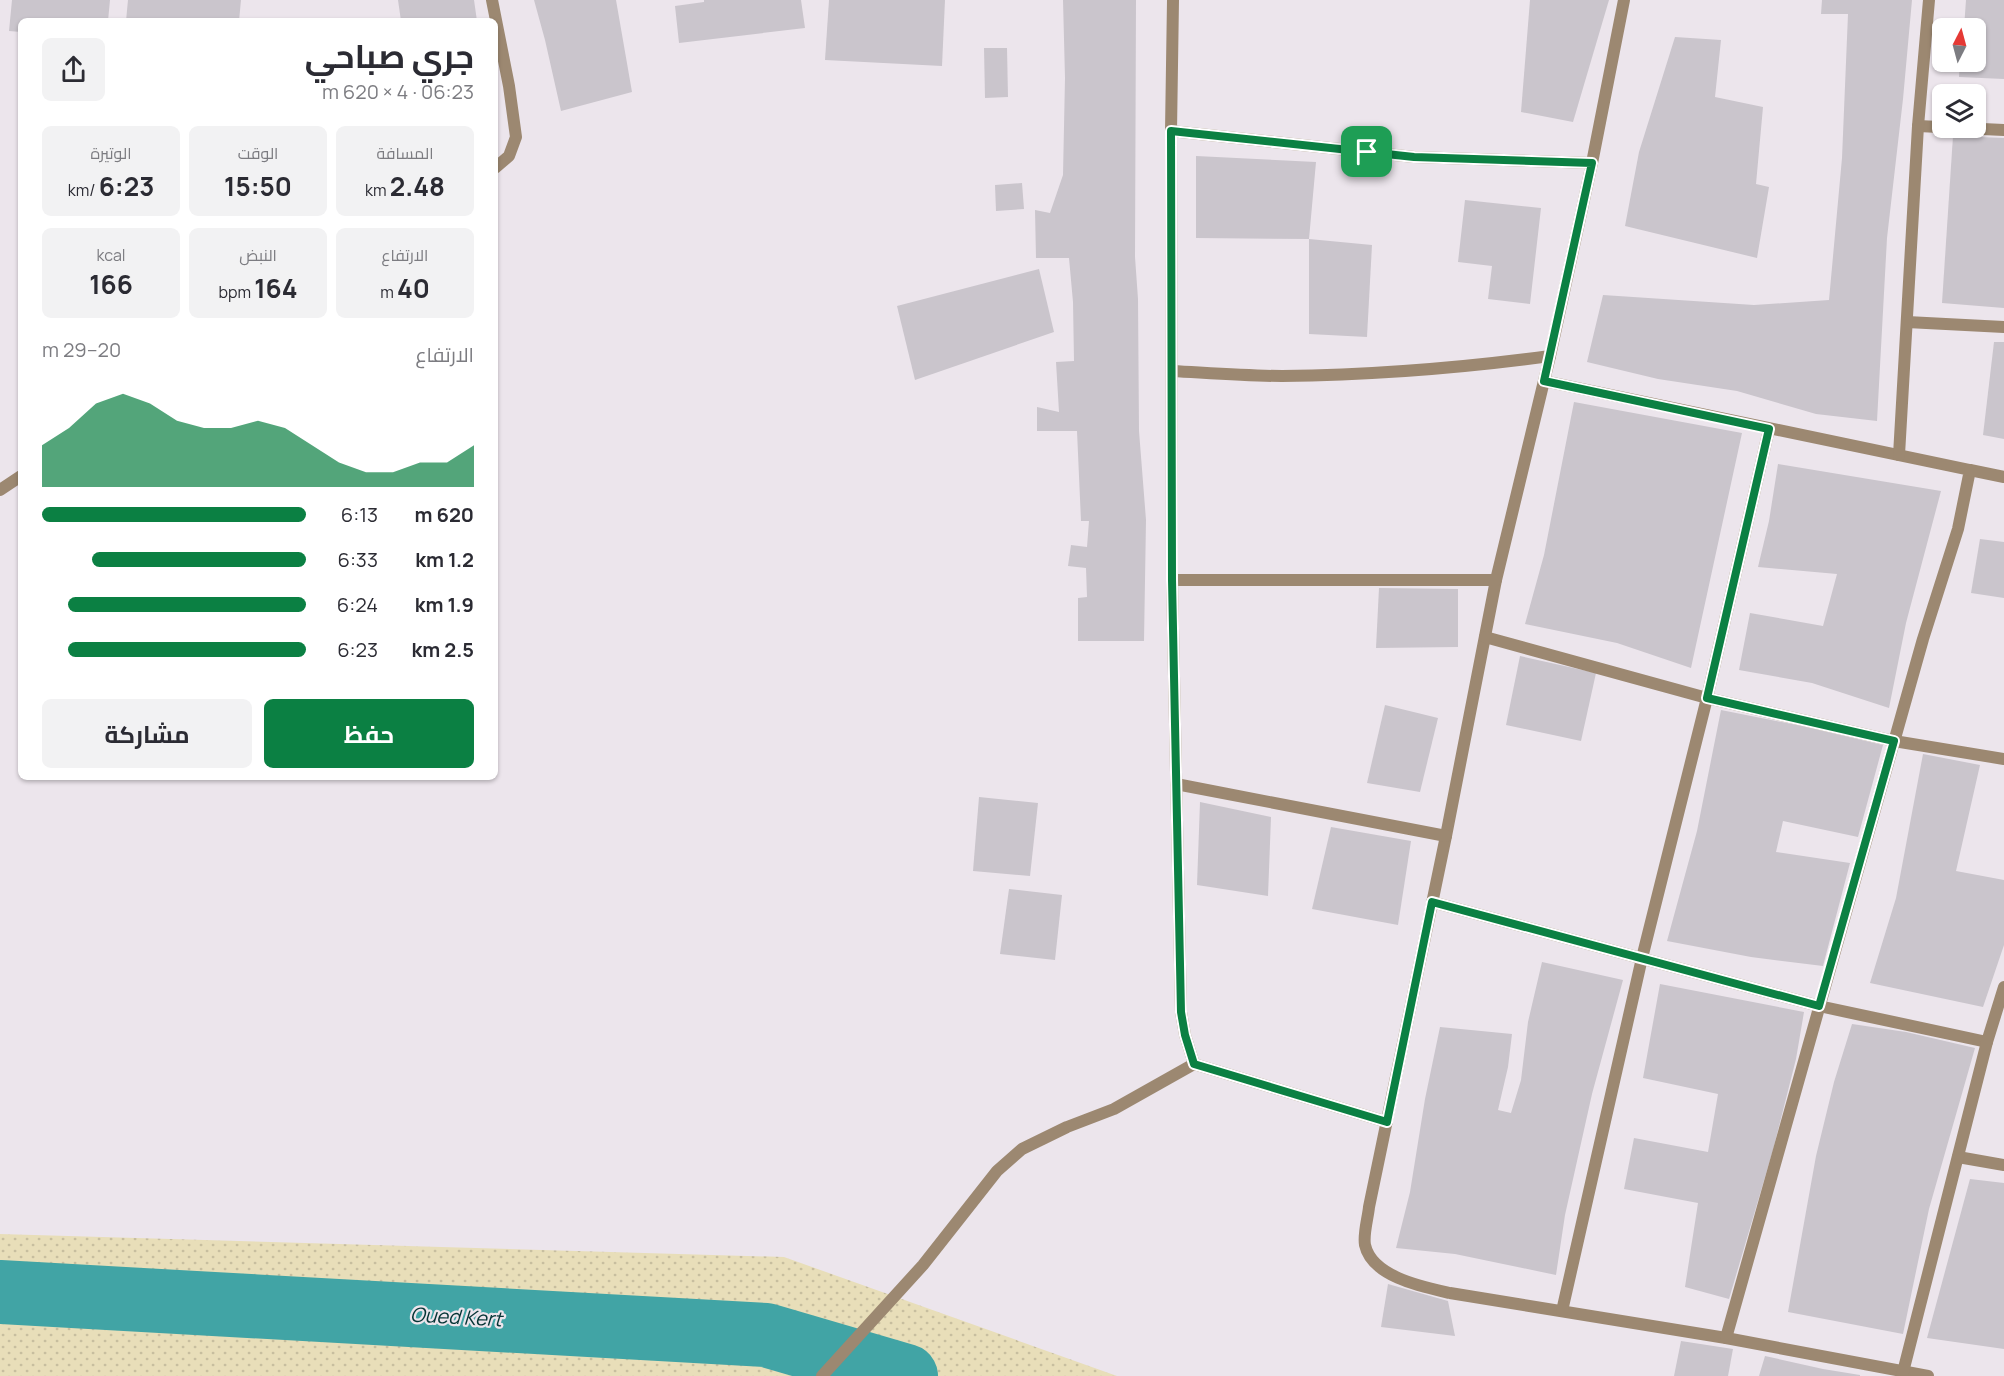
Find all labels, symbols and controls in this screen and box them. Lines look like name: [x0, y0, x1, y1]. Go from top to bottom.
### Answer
north arrow: [1932, 18, 1986, 72]
map controls: [1932, 18, 1986, 138]
text: جري صباحي: [305, 33, 474, 78]
button: share: [42, 38, 105, 101]
text: 06:23 · 4 × 620 m: [322, 78, 474, 105]
button: layers: [1932, 84, 1986, 138]
pin: [1341, 126, 1392, 177]
icon: arrive: [1350, 135, 1383, 168]
text: الوتيرة: [90, 142, 132, 164]
text: الوقت: [238, 142, 278, 164]
text: المسافة: [377, 142, 433, 164]
text: 6:23: [99, 168, 154, 204]
text: 15:50: [224, 168, 292, 204]
text: 2.48: [390, 168, 445, 204]
text: /km: [68, 179, 99, 201]
text: km: [365, 179, 390, 201]
text: kcal: [96, 244, 126, 266]
text: النبض: [239, 244, 277, 266]
text: الارتفاع: [382, 244, 428, 266]
text: 166: [89, 266, 133, 302]
text: 164: [254, 270, 298, 306]
text: 40: [397, 270, 430, 306]
text: bpm: [218, 281, 254, 303]
text: m: [380, 281, 397, 303]
text: 20–29 m: [42, 336, 121, 363]
text: الارتفاع: [415, 341, 474, 368]
text: 6:13: [341, 501, 378, 528]
text: 620 m: [415, 501, 474, 528]
text: 6:33: [337, 546, 378, 573]
text: 1.2 km: [415, 546, 474, 573]
text: 6:24: [337, 591, 378, 618]
text: 1.9 km: [415, 591, 474, 618]
text: 6:23: [337, 636, 378, 663]
text: 2.5 km: [412, 636, 474, 663]
button: مشاركة: [42, 699, 252, 768]
button: حفظ: [264, 699, 474, 768]
water label: Oued Kert: [409, 1301, 505, 1332]

